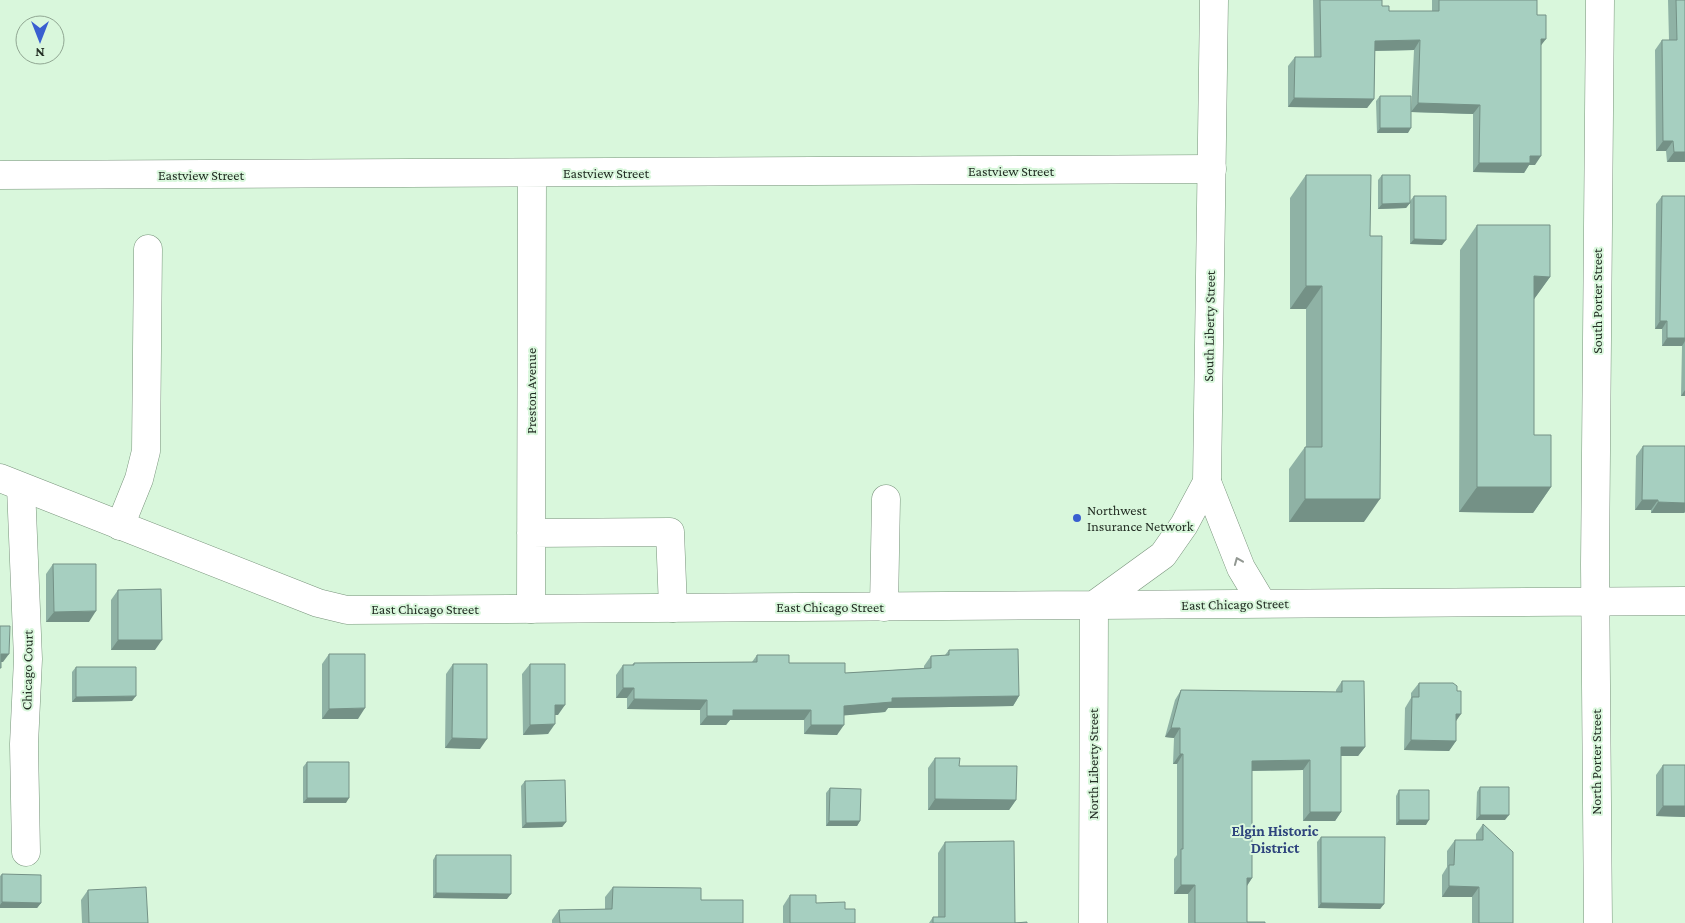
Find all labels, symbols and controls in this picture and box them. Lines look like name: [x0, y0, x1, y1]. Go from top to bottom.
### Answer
north arrow: [15, 15, 65, 65]
text: N: [35, 45, 45, 61]
street label: Eastview Street: [968, 163, 1054, 179]
street label: Eastview Street: [563, 165, 649, 181]
street label: Eastview Street: [158, 167, 244, 183]
street label: South Porter Street: [1589, 248, 1605, 354]
street label: South Liberty Street: [1200, 270, 1218, 382]
street label: Preston Avenue: [523, 348, 539, 434]
place label: Northwest Insurance Network: [1087, 502, 1194, 534]
marker: Northwest Insurance Network: [1071, 512, 1083, 524]
one-way arrow: [1234, 557, 1244, 566]
street label: East Chicago Street: [1181, 595, 1289, 613]
street label: East Chicago Street: [776, 599, 884, 615]
street label: East Chicago Street: [371, 601, 479, 617]
street label: Chicago Court: [18, 629, 36, 710]
street label: North Liberty Street: [1085, 708, 1101, 820]
street label: North Porter Street: [1588, 709, 1604, 815]
district label: Elgin Historic District: [1231, 823, 1319, 856]

